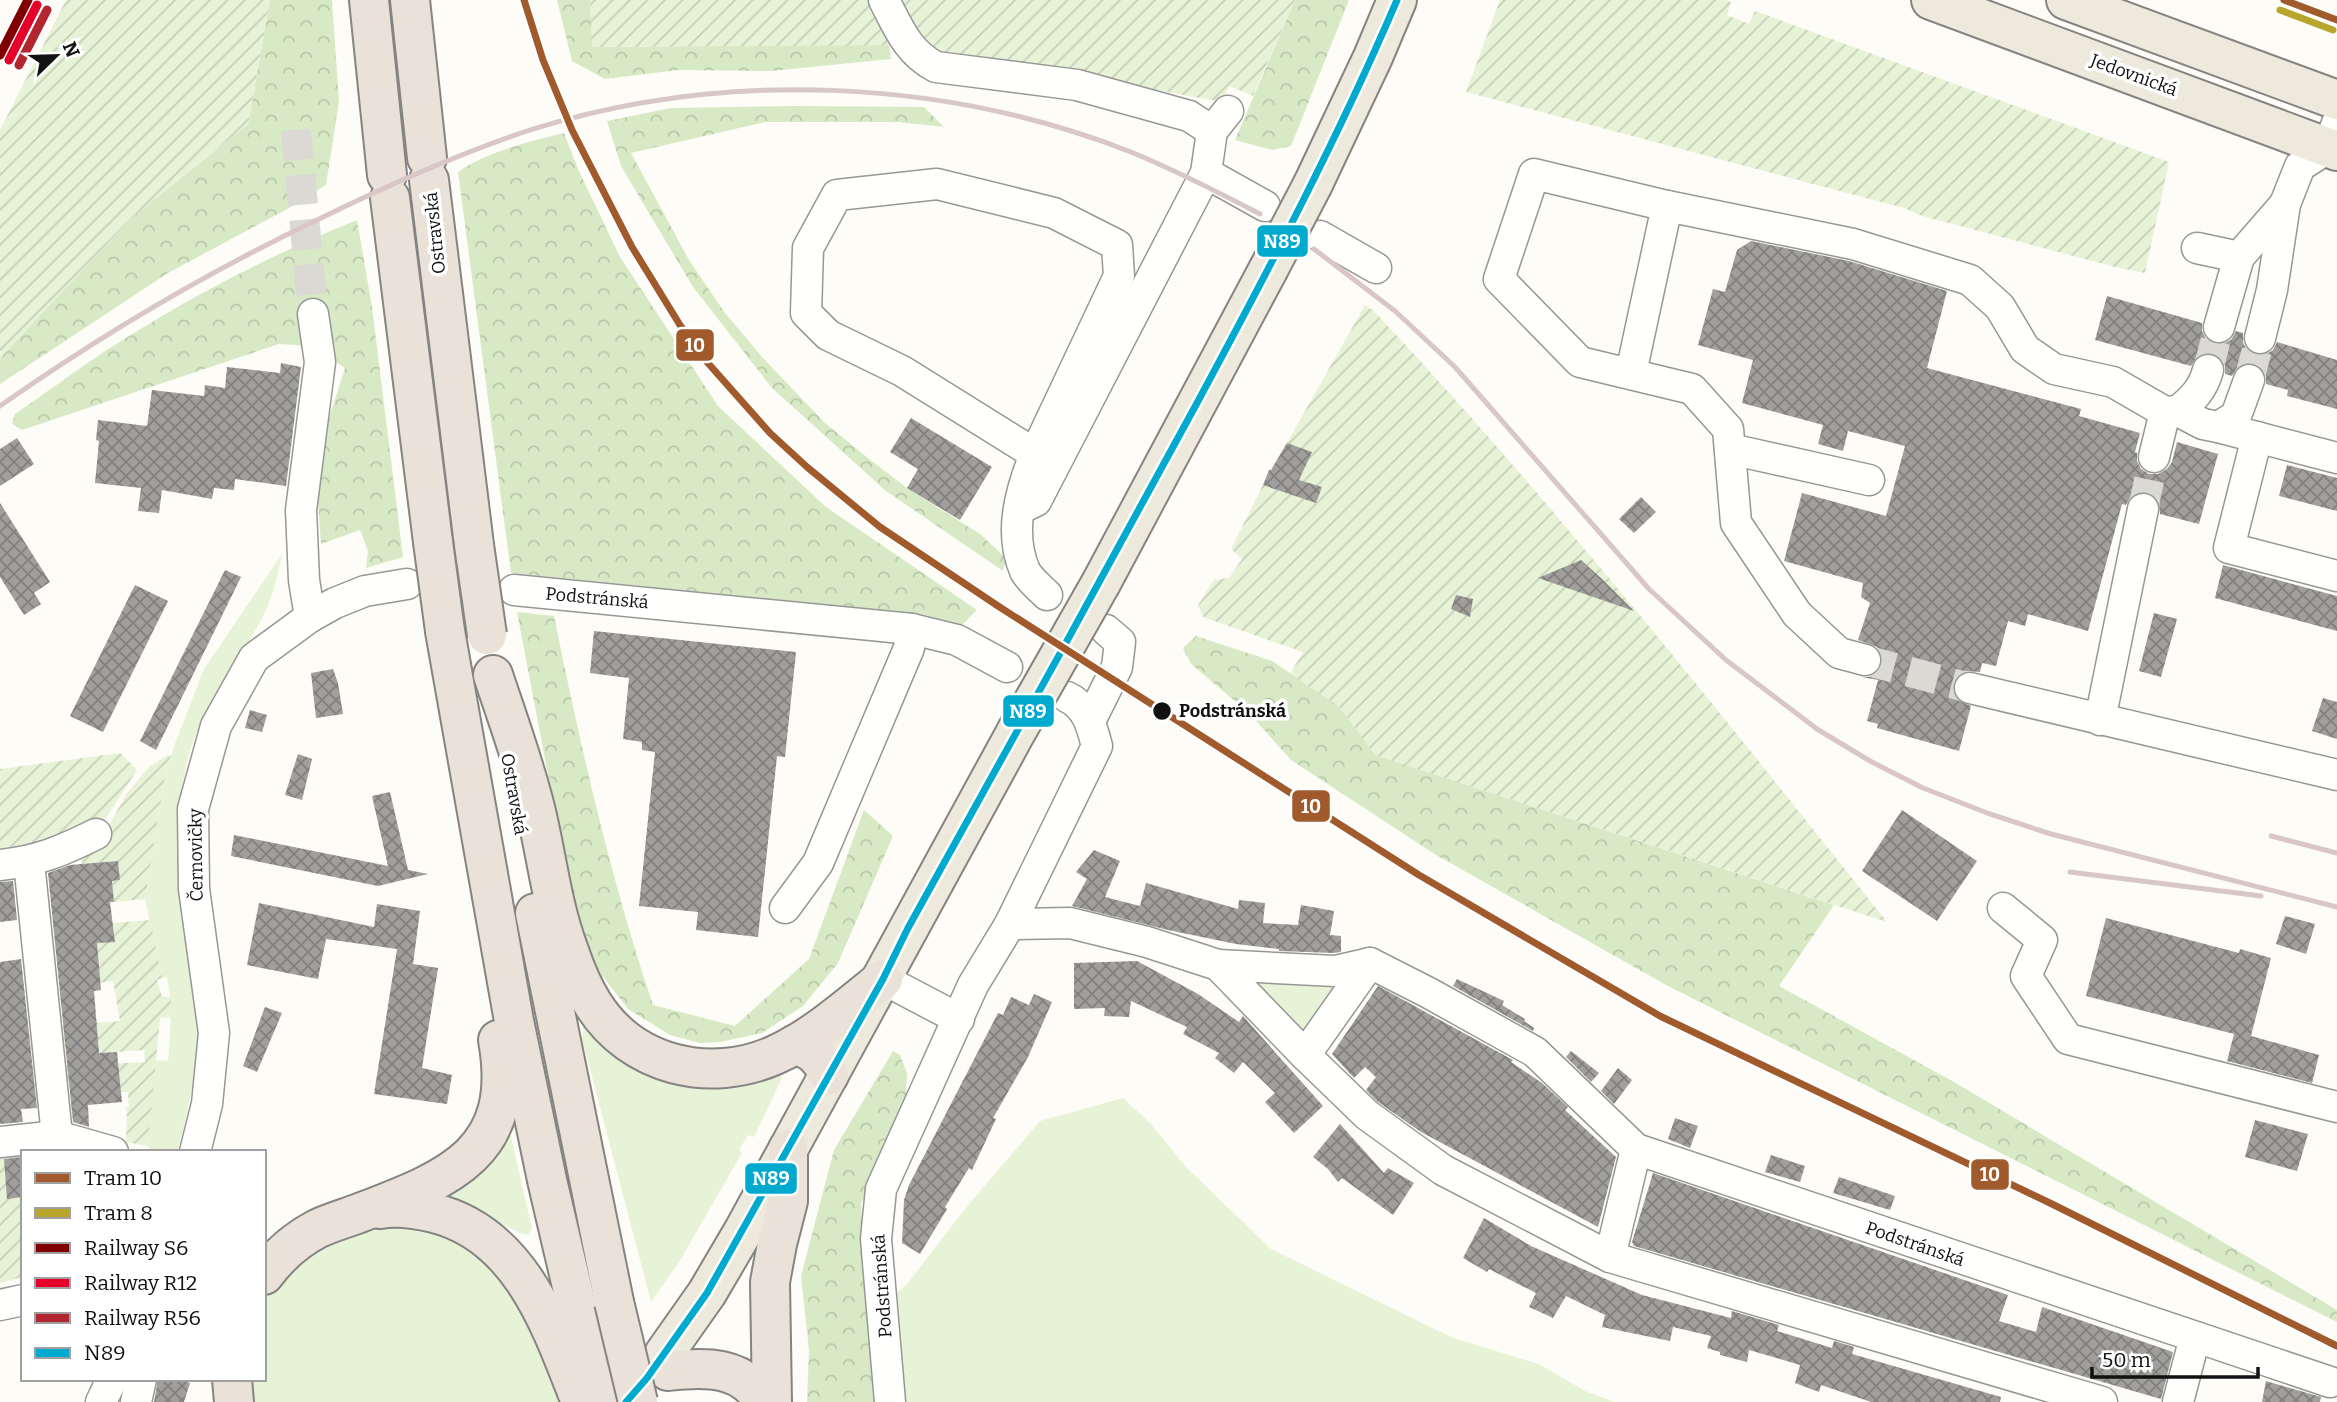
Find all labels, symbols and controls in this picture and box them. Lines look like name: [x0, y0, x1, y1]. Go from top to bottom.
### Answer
north arrow: [21, 21, 91, 91]
text: N: [58, 38, 85, 61]
street label: Jedovnická: [2087, 49, 2181, 101]
street label: Ostravská: [420, 191, 450, 275]
line badge: N89: [1256, 224, 1309, 258]
text: N89: [1263, 230, 1301, 253]
line badge: 10: [675, 328, 715, 362]
text: 10: [685, 334, 705, 357]
street label: Podstránská: [545, 583, 650, 613]
line badge: N89: [1002, 694, 1055, 728]
text: N89: [1009, 700, 1047, 723]
marker: Podstránská: [1151, 700, 1173, 722]
place label: Podstránská: [1179, 700, 1286, 722]
street label: Ostravská: [496, 752, 532, 837]
line badge: 10: [1291, 789, 1331, 823]
text: 10: [1301, 795, 1321, 818]
street label: Černovičky: [184, 808, 208, 902]
legend: [21, 1150, 266, 1381]
line badge: 10: [1970, 1158, 2010, 1191]
line badge: N89: [744, 1162, 798, 1195]
text: 10: [1980, 1163, 2000, 1186]
text: Tram 10: [84, 1165, 162, 1191]
text: N89: [752, 1167, 790, 1190]
text: Tram 8: [84, 1200, 153, 1226]
street label: Podstránská: [1863, 1217, 1968, 1271]
street label: Podstránská: [867, 1234, 897, 1338]
text: Railway S6: [84, 1235, 188, 1261]
text: Railway R12: [84, 1270, 197, 1296]
text: Railway R56: [84, 1305, 201, 1331]
scale bar: [2092, 1336, 2258, 1380]
text: N89: [84, 1340, 126, 1366]
text: 50 m: [2102, 1347, 2151, 1373]

